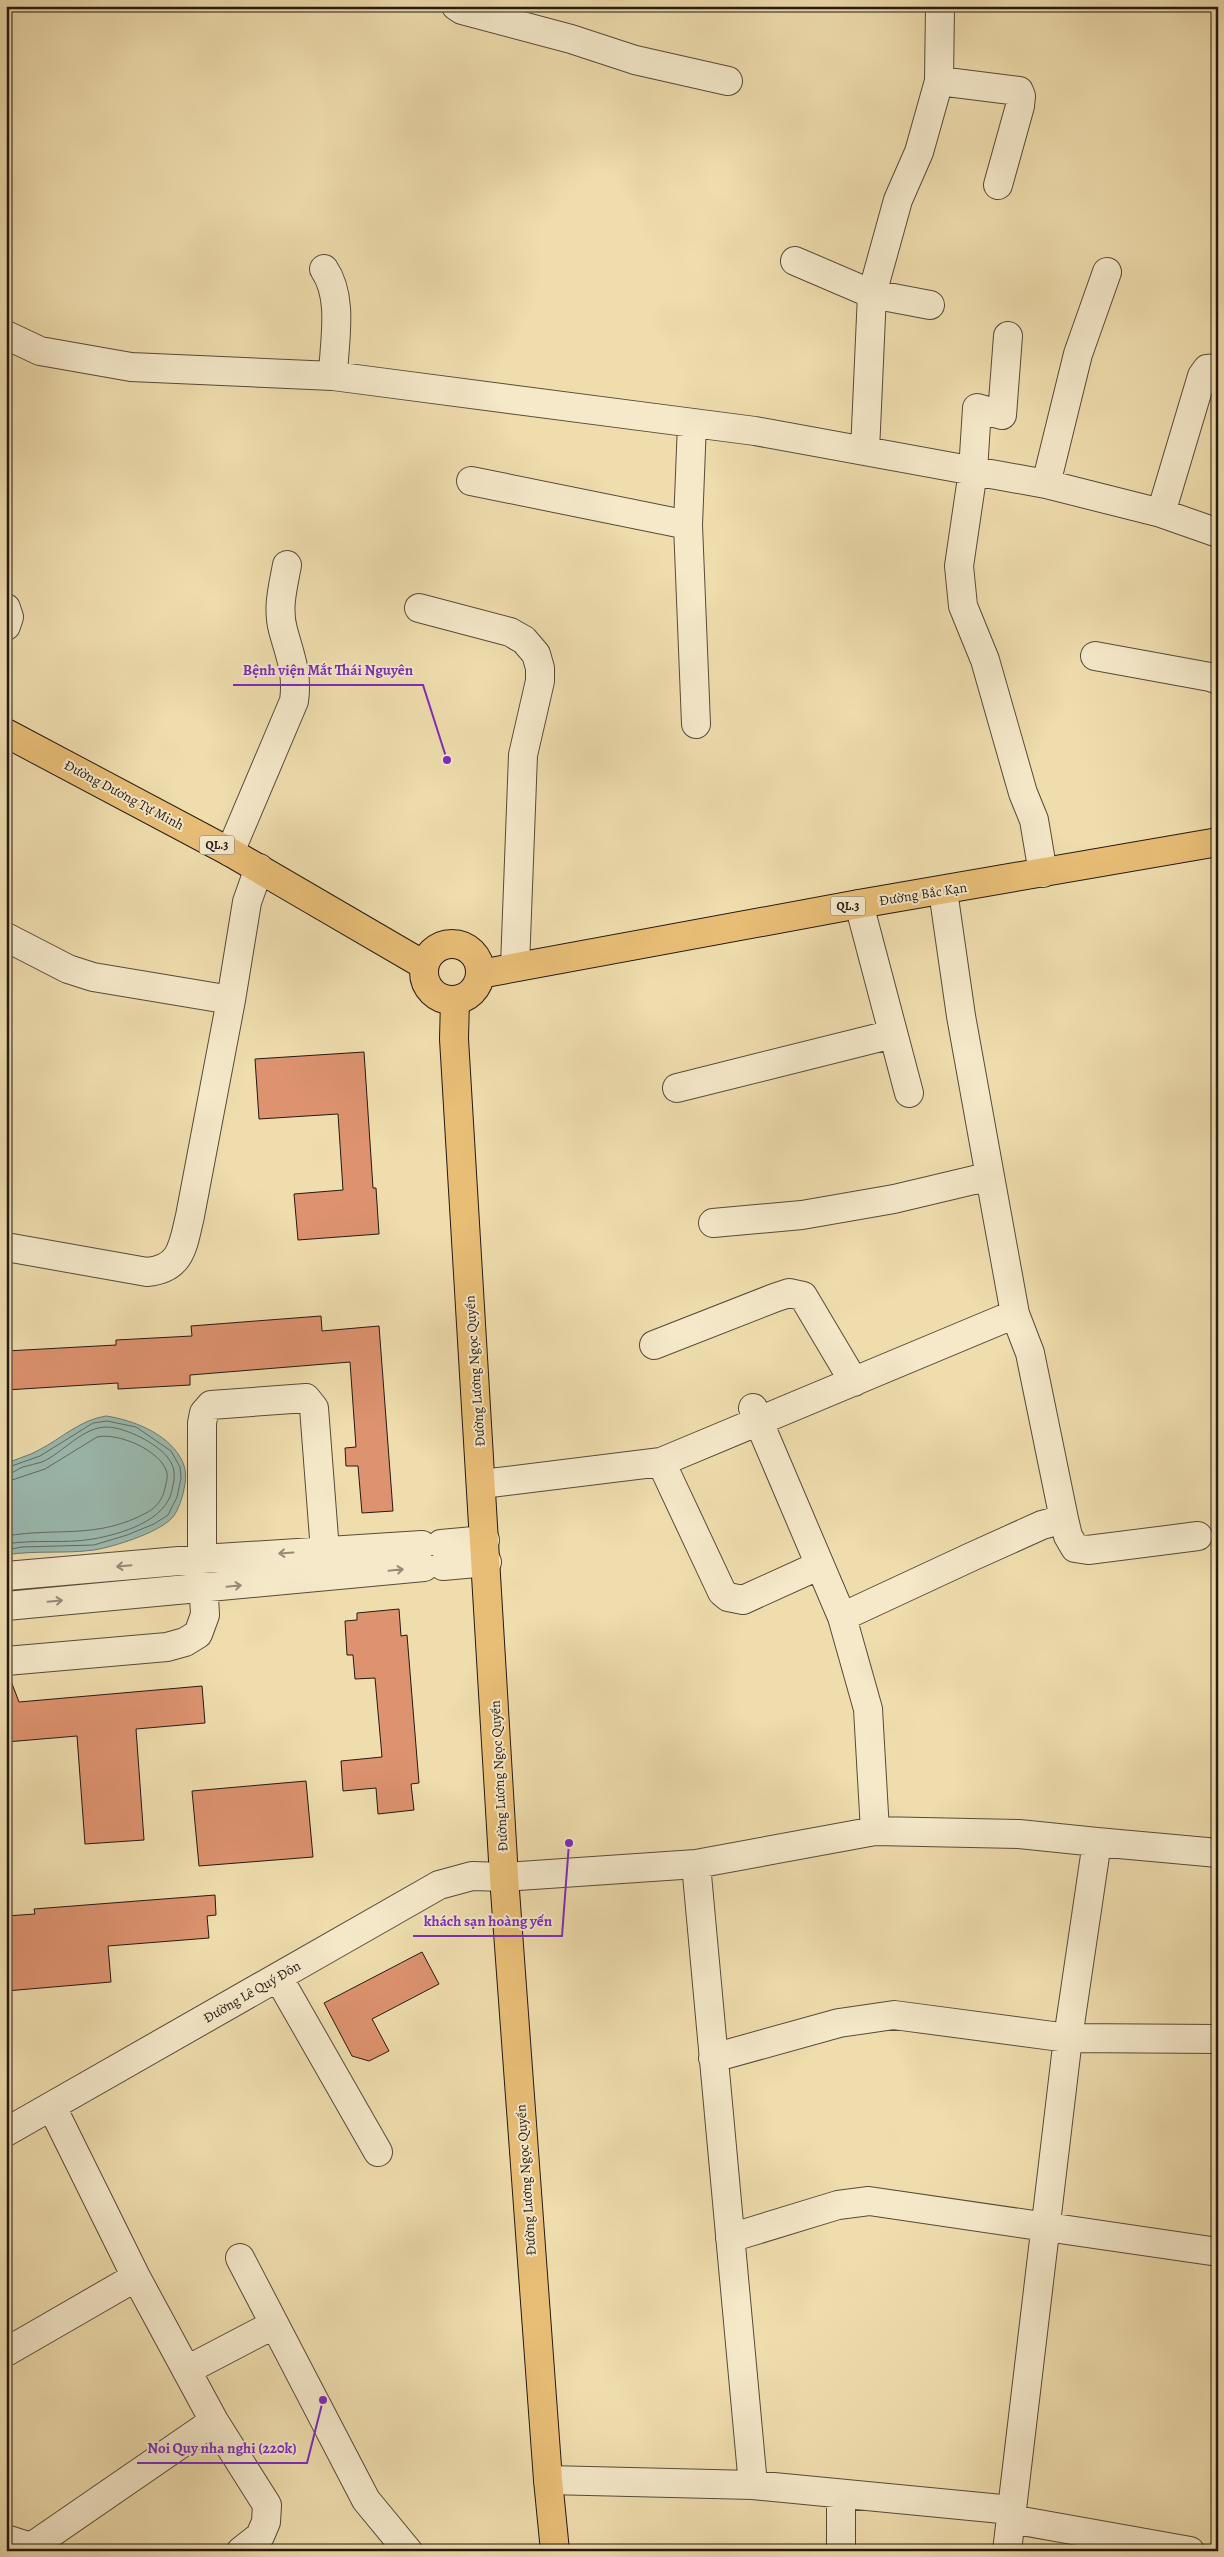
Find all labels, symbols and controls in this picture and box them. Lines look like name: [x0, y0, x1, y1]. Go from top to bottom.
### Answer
callout: Bệnh viện Mắt Thái Nguyên: [233, 655, 423, 685]
text: Bệnh viện Mắt Thái Nguyên: [243, 660, 414, 680]
street label: Đường Dương Tự Minh: [61, 755, 188, 835]
road number: QL.3: [200, 836, 234, 854]
street label: Đường Bắc Kạn: [878, 878, 969, 910]
road number: QL.3: [830, 896, 866, 916]
street label: Đường Lương Ngọc Quyến: [460, 1294, 490, 1447]
one-way arrow: [278, 1549, 294, 1558]
one-way arrow: [116, 1562, 132, 1571]
one-way arrow: [388, 1565, 404, 1575]
one-way arrow: [226, 1581, 242, 1591]
one-way arrow: [47, 1597, 63, 1606]
street label: Đường Lương Ngọc Quyến: [486, 1699, 512, 1852]
callout: khách sạn hoàng yến: [413, 1906, 562, 1936]
text: khách sạn hoàng yến: [424, 1911, 553, 1931]
street label: Đường Lê Quý Đôn: [200, 1956, 304, 2028]
street label: Đường Lương Ngọc Quyến: [511, 2103, 541, 2256]
callout: Noi Quy nha nghi (220k): [137, 2433, 307, 2463]
text: Noi Quy nha nghi (220k): [147, 2438, 297, 2458]

